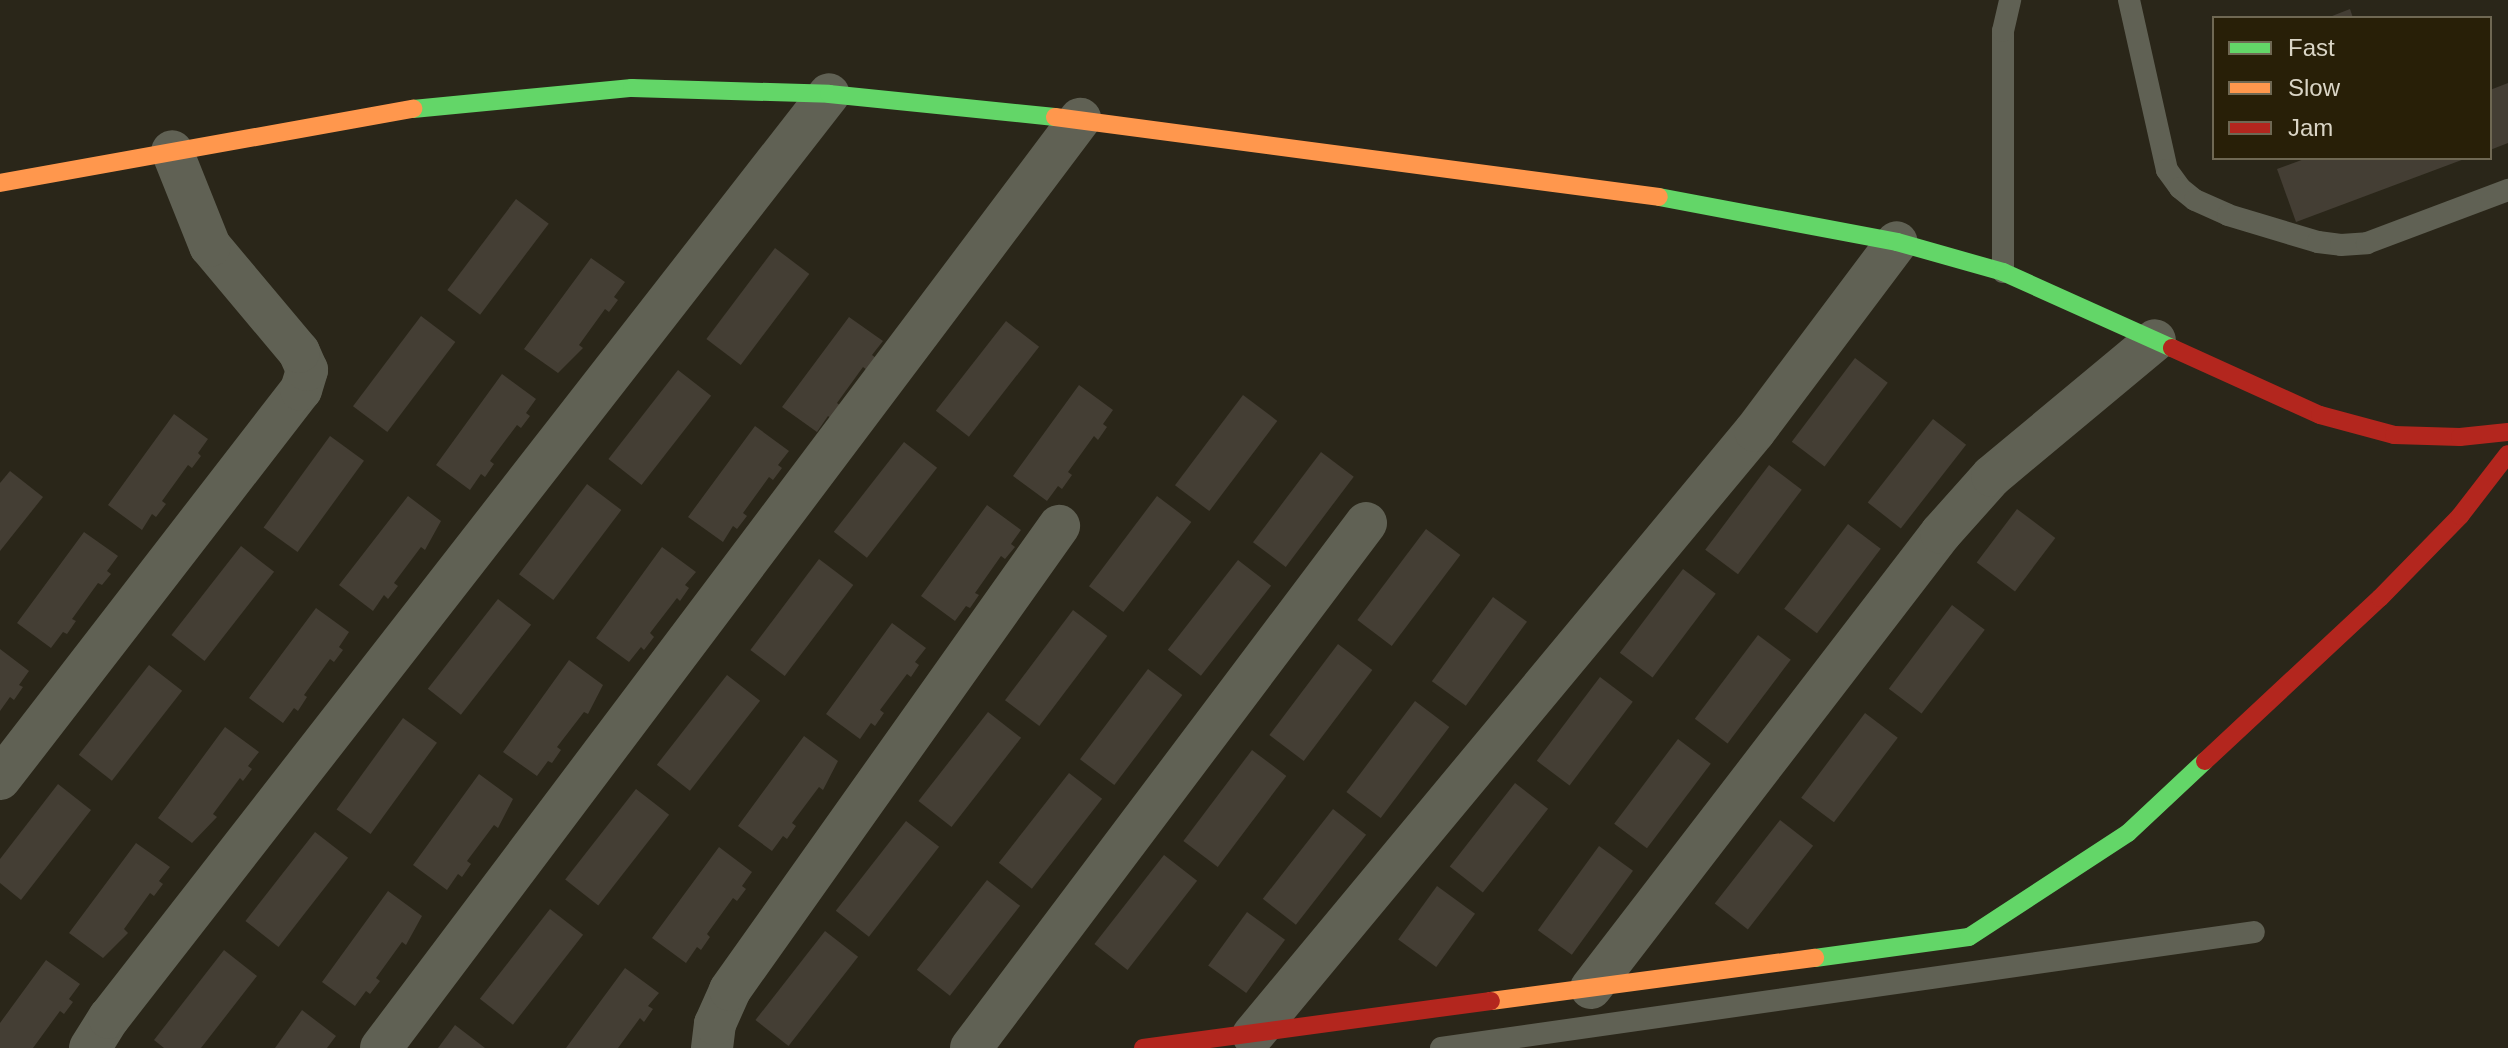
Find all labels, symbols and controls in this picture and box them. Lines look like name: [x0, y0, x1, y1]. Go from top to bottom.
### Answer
legend: [2212, 16, 2492, 160]
text: Fast: [2288, 34, 2335, 61]
text: Slow: [2288, 74, 2340, 101]
text: Jam: [2288, 114, 2333, 141]

